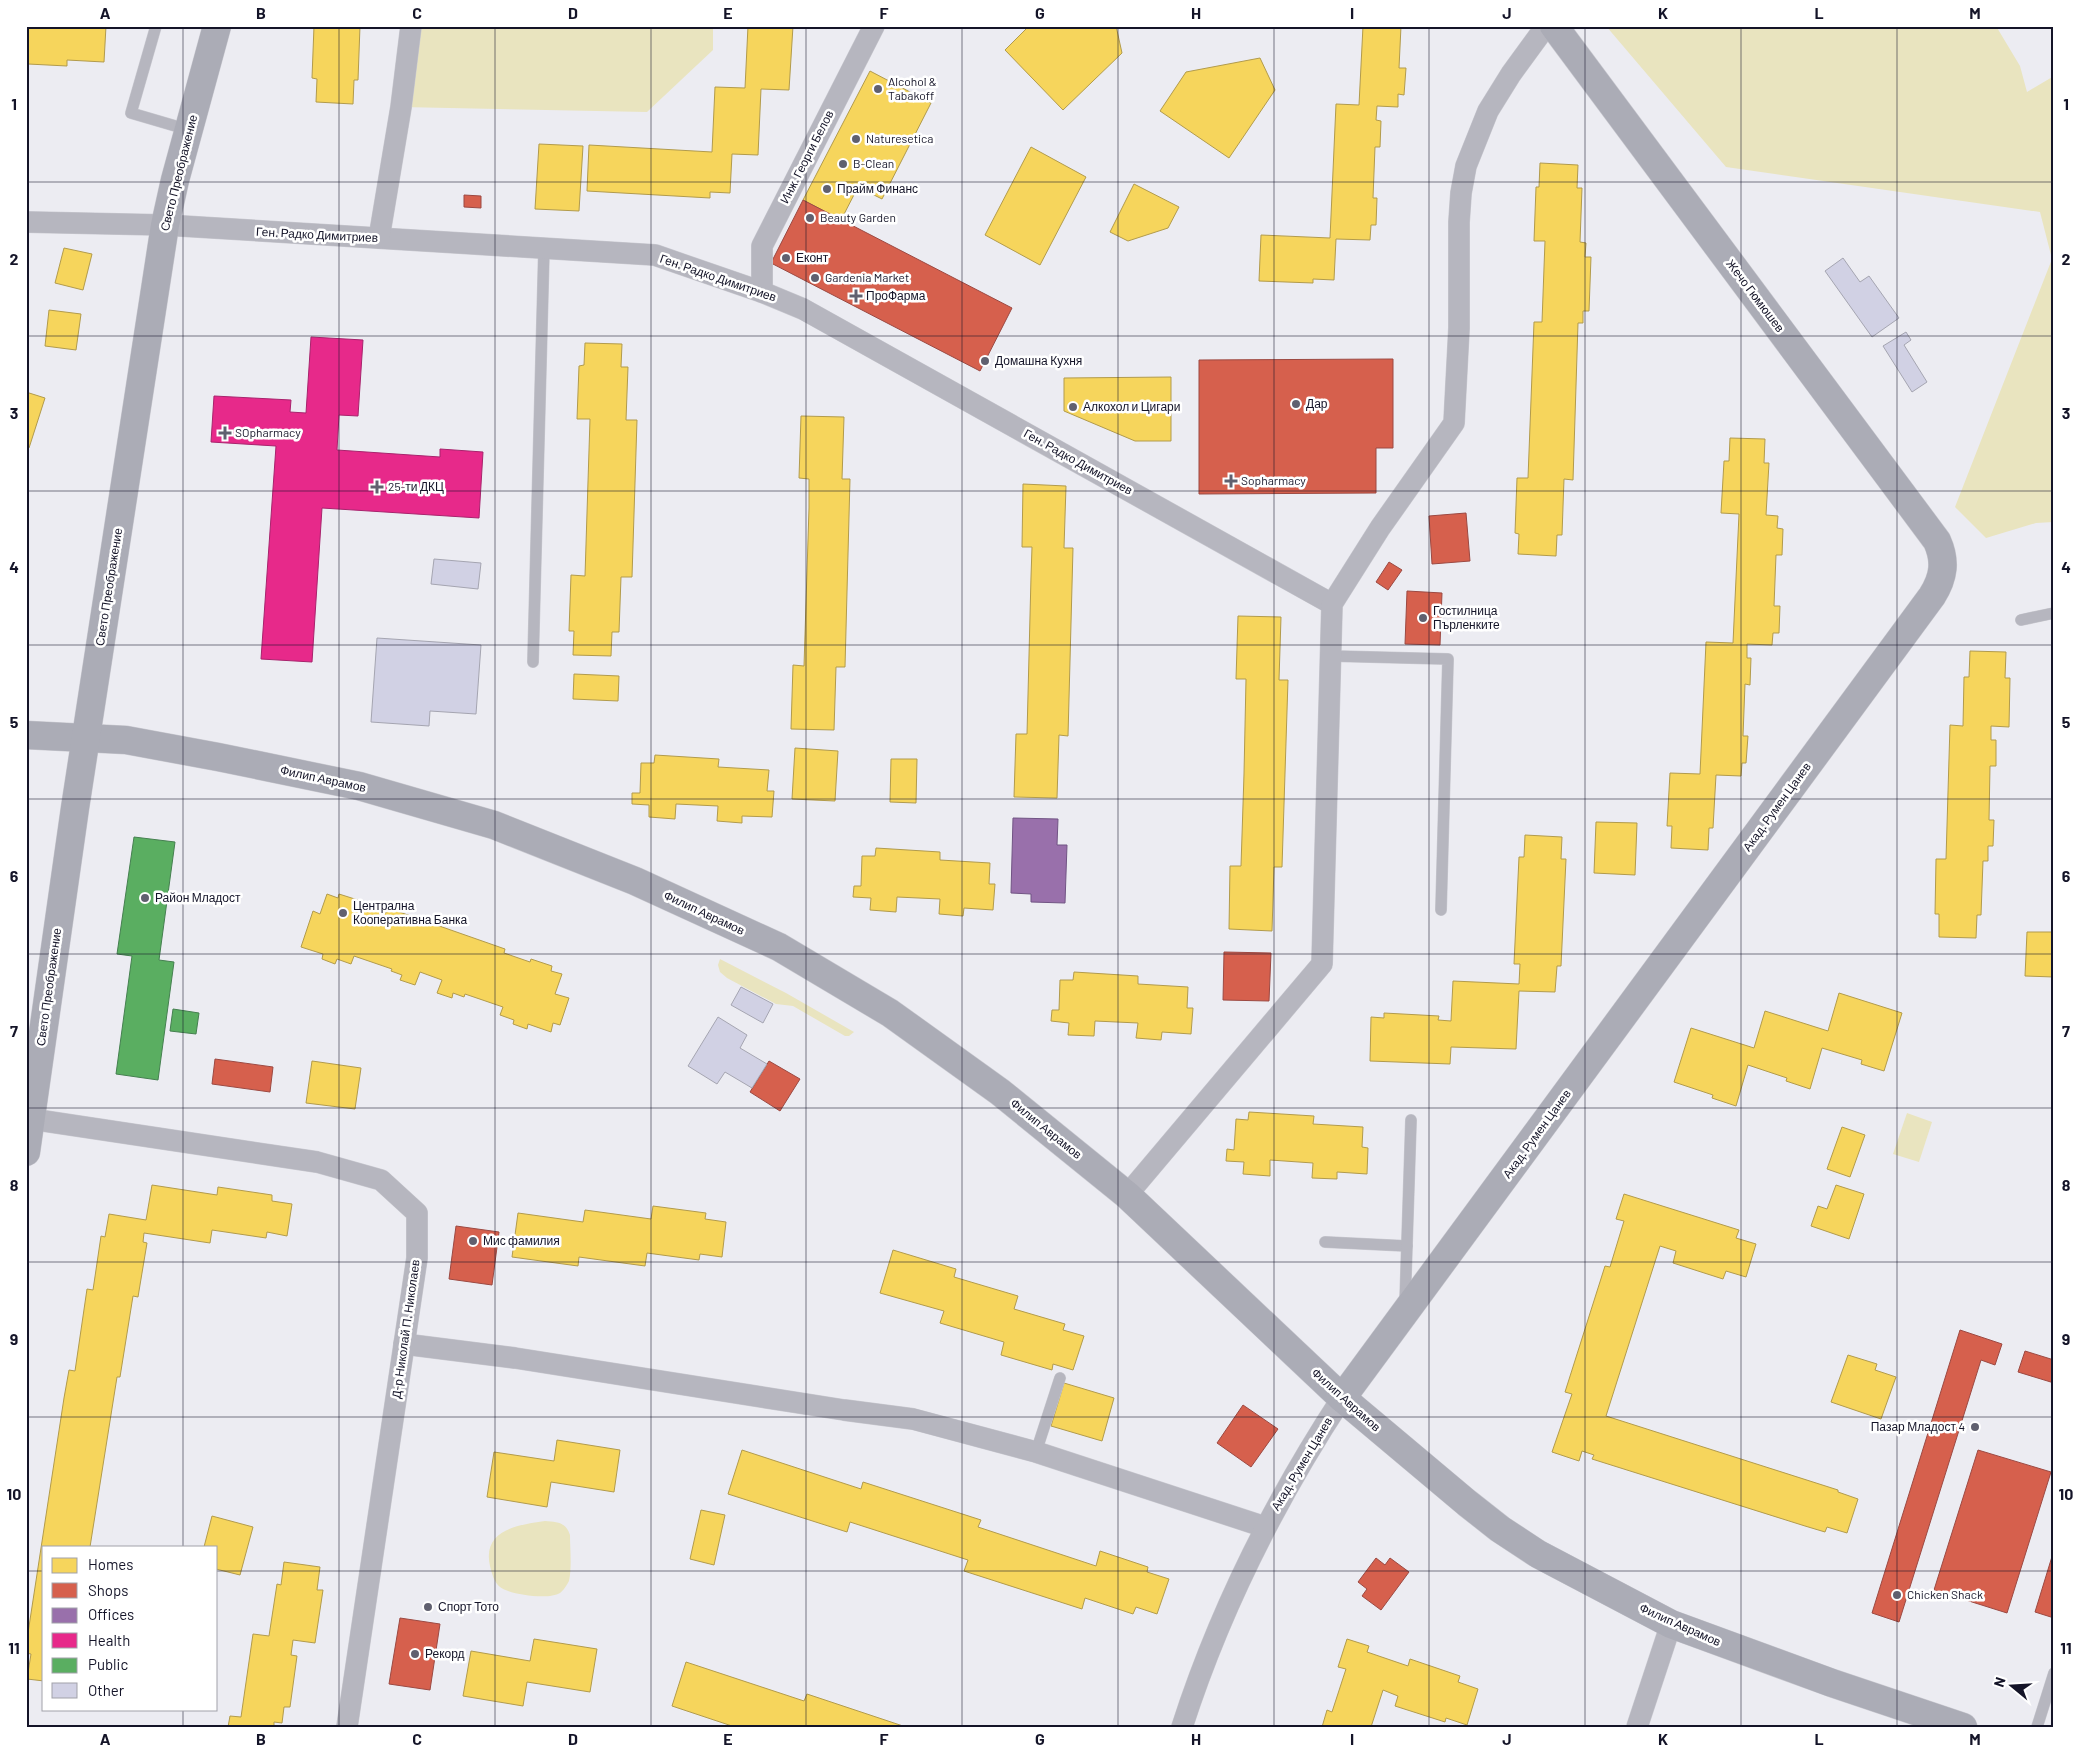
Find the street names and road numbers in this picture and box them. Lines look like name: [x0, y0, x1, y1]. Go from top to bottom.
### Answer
street label: Инж. Георги Белов: [777, 108, 837, 206]
street label: Свето Преображение: [157, 113, 200, 233]
street label: Ген. Радко Димитриев: [256, 224, 378, 245]
street label: Ген. Радко Димитриев: [658, 251, 778, 305]
street label: Жечо Гюмюшев: [1724, 256, 1788, 334]
street label: Ген. Радко Димитриев: [1021, 425, 1135, 498]
street label: Свето Преображение: [92, 527, 125, 647]
street label: Акад. Румен Цанев: [1739, 759, 1814, 854]
street label: Филип Аврамов: [279, 762, 367, 795]
street label: Филип Аврамов: [661, 887, 747, 938]
street label: Свето Преображение: [33, 927, 64, 1047]
street label: Акад. Румен Цанев: [1499, 1086, 1574, 1181]
street label: Филип Аврамов: [1008, 1095, 1085, 1162]
street label: Д-р Николай П. Николаев: [388, 1259, 423, 1399]
street label: Филип Аврамов: [1309, 1365, 1384, 1434]
street label: Акад. Румен Цанев: [1268, 1414, 1335, 1513]
street label: Филип Аврамов: [1637, 1600, 1723, 1649]

